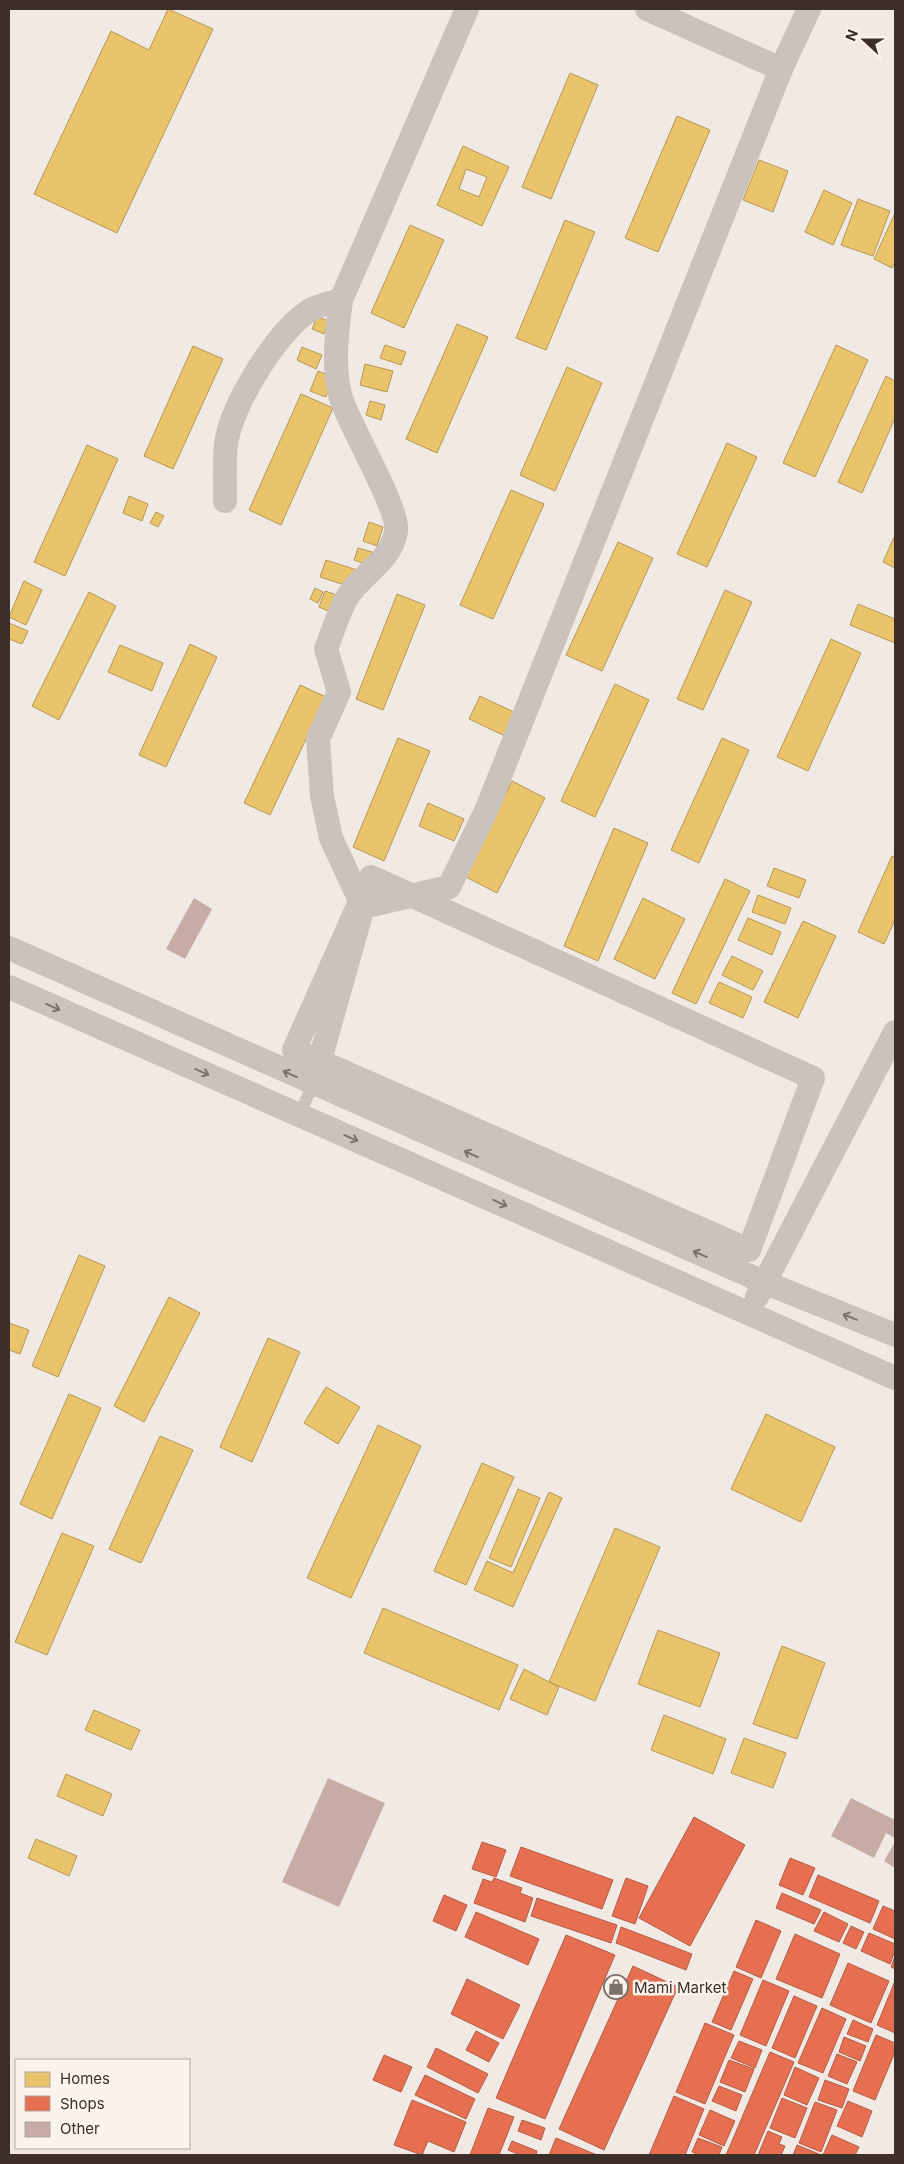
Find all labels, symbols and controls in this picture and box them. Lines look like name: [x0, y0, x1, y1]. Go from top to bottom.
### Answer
north arrow: [839, 15, 889, 65]
text: N: [842, 27, 861, 43]
one-way arrow: [45, 1002, 60, 1012]
one-way arrow: [194, 1068, 209, 1078]
one-way arrow: [283, 1069, 298, 1079]
one-way arrow: [343, 1133, 358, 1143]
one-way arrow: [464, 1148, 479, 1158]
one-way arrow: [492, 1198, 507, 1208]
one-way arrow: [693, 1249, 708, 1259]
one-way arrow: [843, 1312, 858, 1321]
shop icon: Mami Market: [603, 1974, 629, 2000]
place label: Mami Market: [634, 1978, 726, 1997]
legend: [15, 2059, 190, 2149]
text: Homes: [60, 2069, 110, 2088]
text: Shops: [60, 2094, 105, 2113]
text: Other: [60, 2119, 100, 2138]

